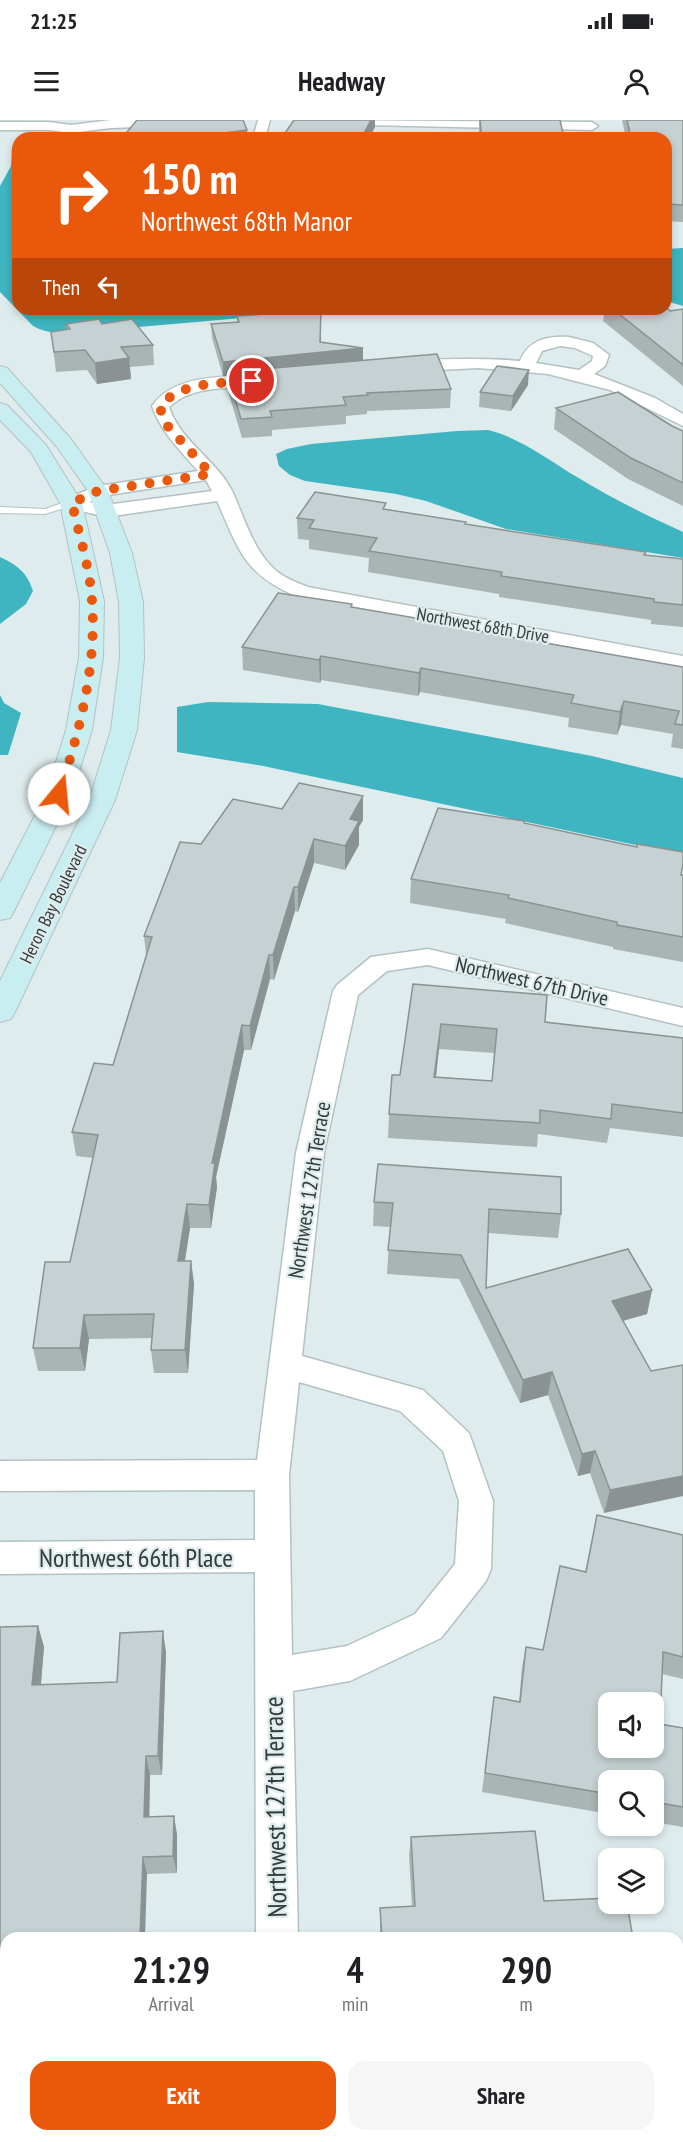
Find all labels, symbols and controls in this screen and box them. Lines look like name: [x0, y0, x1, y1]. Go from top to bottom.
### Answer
text: 21:25: [30, 7, 78, 35]
text: Headway: [298, 64, 385, 98]
icon: menu: [30, 65, 63, 98]
icon: person: [620, 65, 653, 98]
text: 150 m: [141, 151, 238, 206]
icon: right: [42, 156, 120, 234]
text: Northwest 68th Manor: [141, 204, 352, 238]
icon: left: [92, 270, 125, 303]
text: Then: [42, 273, 80, 301]
pin: [226, 355, 277, 406]
icon: arrive: [235, 364, 268, 397]
street label: Northwest 68th Drive: [415, 602, 551, 648]
position arrow: [27, 762, 91, 826]
street label: Heron Bay Boulevard: [14, 841, 92, 967]
street label: Northwest 67th Drive: [453, 950, 611, 1012]
street label: Northwest 127th Terrace: [282, 1100, 336, 1280]
street label: Northwest 66th Place: [39, 1541, 233, 1574]
map controls: [598, 1692, 664, 1914]
button: sound: [598, 1692, 664, 1758]
street label: Northwest 127th Terrace: [257, 1696, 293, 1918]
button: search: [598, 1770, 664, 1836]
button: layers: [598, 1848, 664, 1914]
text: 21:29: [132, 1946, 210, 1993]
text: 4: [346, 1946, 364, 1993]
text: 290: [500, 1946, 552, 1993]
text: Arrival: [148, 1991, 194, 2017]
text: min: [342, 1991, 368, 2017]
text: m: [520, 1991, 533, 2017]
button: Exit: [30, 2061, 336, 2130]
button: Share: [348, 2061, 654, 2130]

